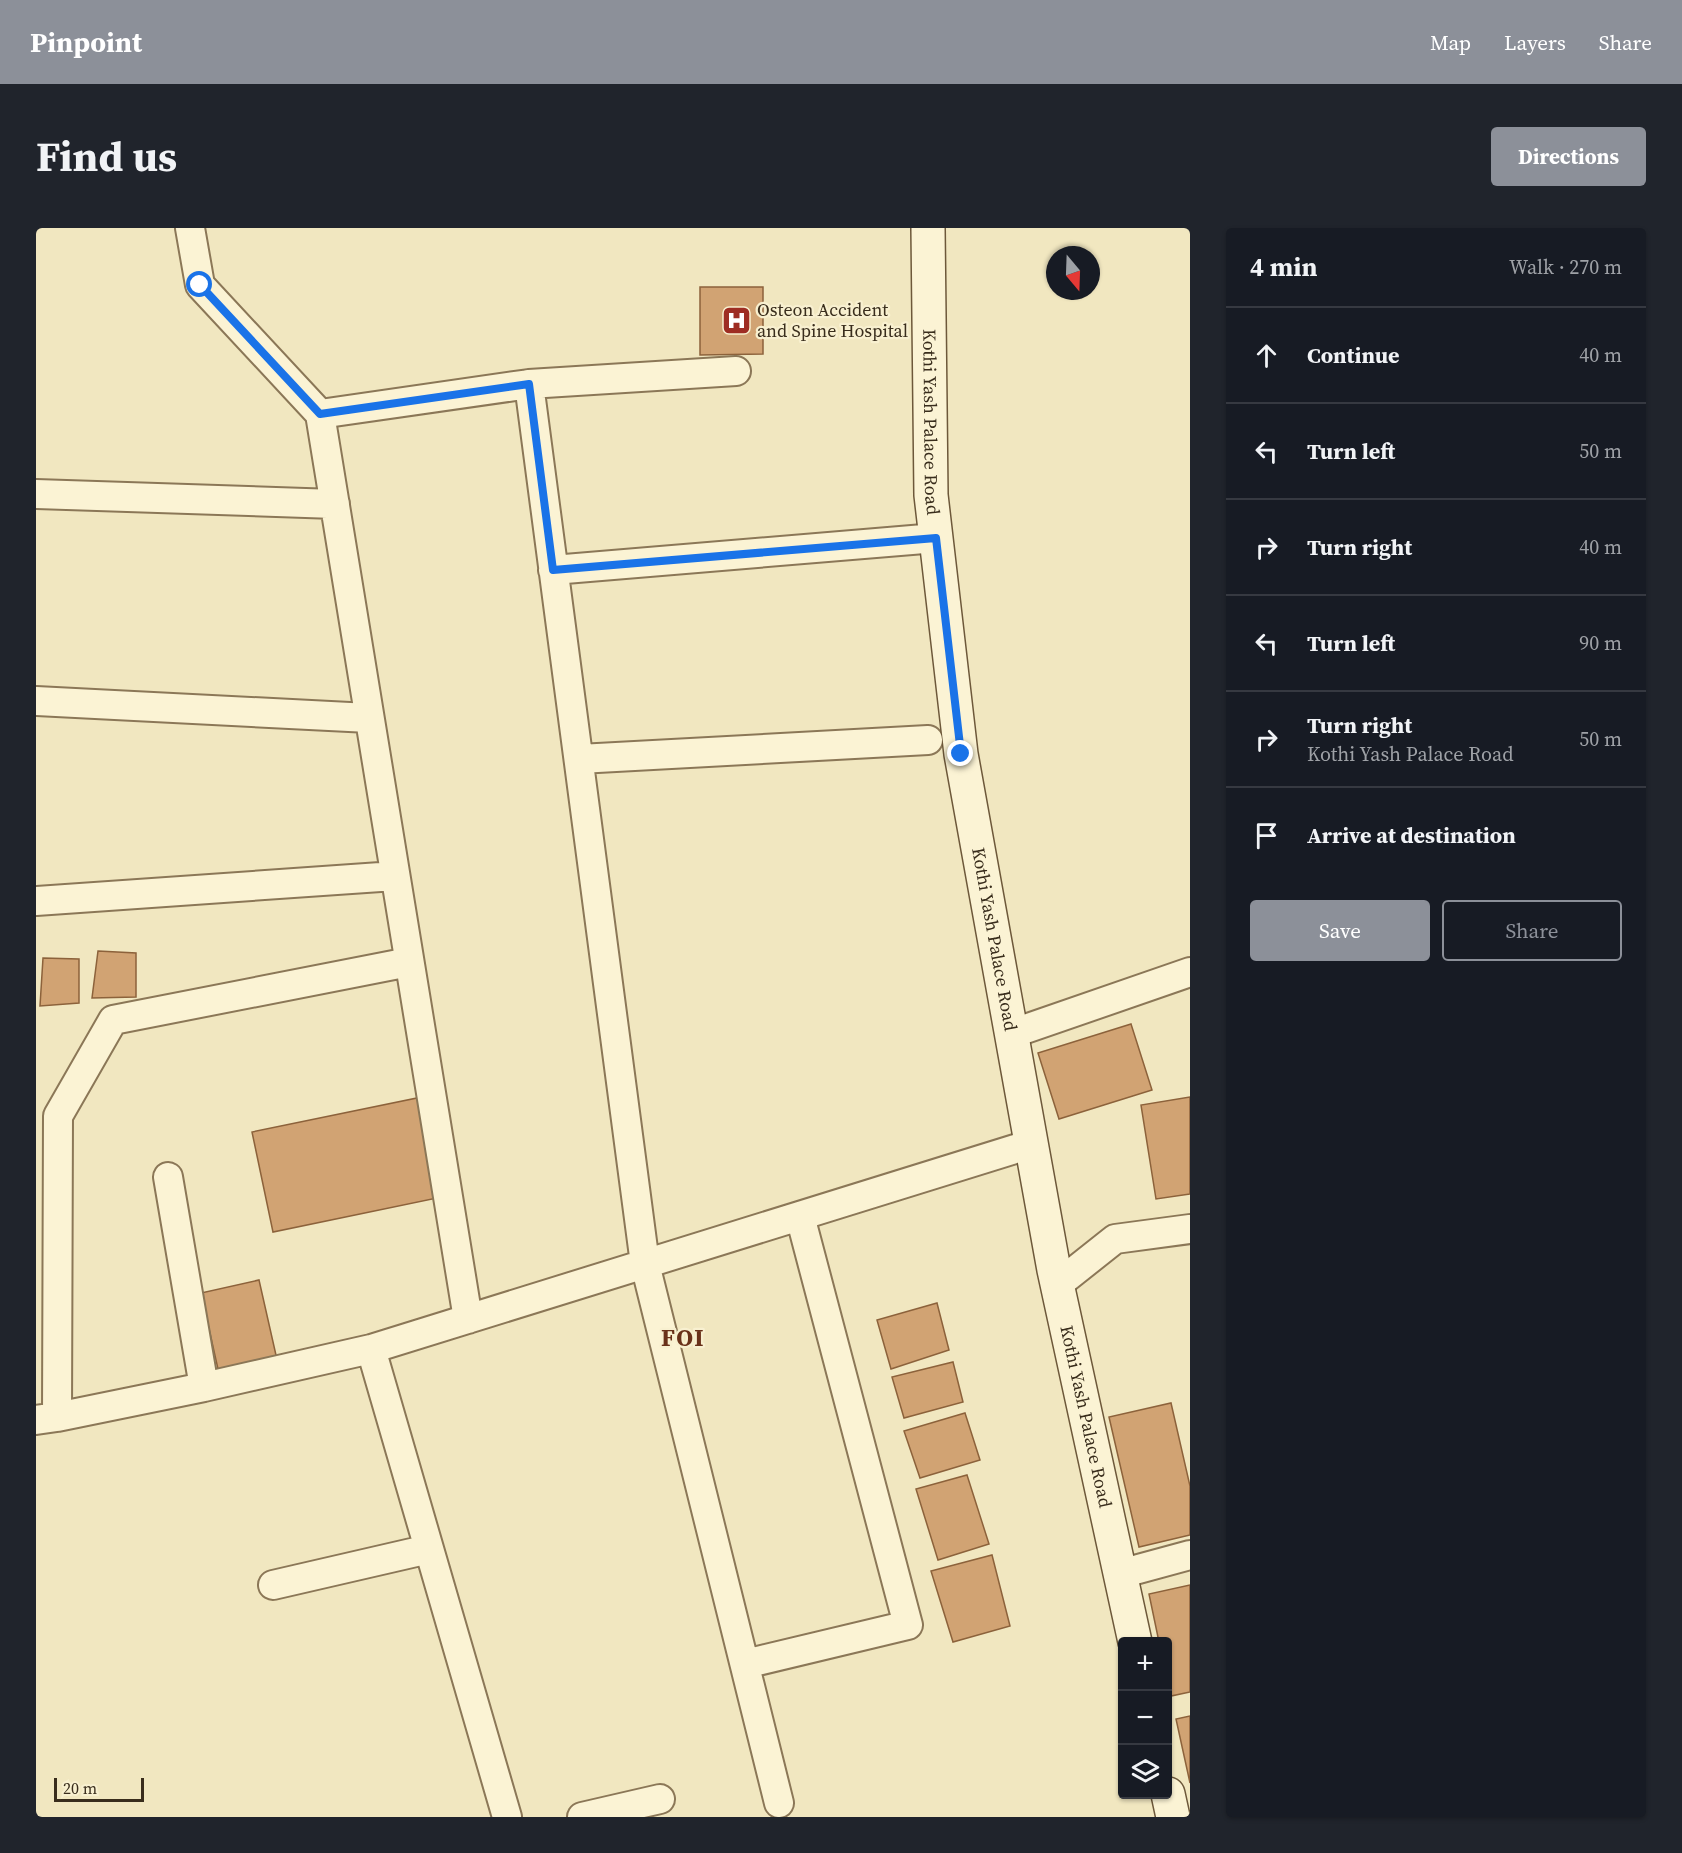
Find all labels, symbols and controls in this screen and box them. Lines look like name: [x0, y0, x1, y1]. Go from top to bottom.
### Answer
text: Pinpoint: [30, 23, 142, 61]
text: Map: [1430, 28, 1471, 57]
text: Layers: [1504, 28, 1566, 57]
text: Share: [1599, 28, 1652, 57]
text: Find us: [36, 127, 177, 185]
button: Directions: [1491, 127, 1646, 186]
north arrow: [1046, 246, 1100, 300]
text: 4 min: [1250, 249, 1317, 285]
text: Walk · 270 m: [1509, 253, 1622, 281]
route start: [186, 271, 212, 297]
place label: Osteon Accident and Spine Hospital: [757, 297, 908, 343]
hospital icon: Osteon Accident and Spine Hospital: [720, 304, 752, 336]
street label: Kothi Yash Palace Road: [917, 329, 946, 516]
icon: ahead: [1250, 339, 1283, 372]
text: Continue: [1307, 340, 1400, 370]
text: 40 m: [1579, 341, 1622, 369]
icon: left: [1250, 435, 1283, 468]
text: Turn left: [1307, 436, 1395, 466]
text: 50 m: [1579, 437, 1622, 465]
icon: right: [1250, 531, 1283, 564]
text: Turn right: [1307, 532, 1412, 562]
text: 40 m: [1579, 533, 1622, 561]
icon: left: [1250, 627, 1283, 660]
text: Turn left: [1307, 628, 1395, 658]
text: 90 m: [1579, 629, 1622, 657]
text: Turn right: [1307, 710, 1412, 740]
icon: right: [1250, 723, 1283, 756]
text: 50 m: [1579, 725, 1622, 753]
route end: [947, 740, 973, 766]
text: Kothi Yash Palace Road: [1307, 740, 1514, 768]
icon: arrive: [1250, 819, 1283, 852]
text: Arrive at destination: [1307, 820, 1516, 850]
street label: Kothi Yash Palace Road: [966, 845, 1024, 1033]
button: Save: [1250, 900, 1430, 961]
button: Share: [1442, 900, 1622, 961]
district label: FOI: [661, 1321, 705, 1354]
street label: Kothi Yash Palace Road: [1054, 1323, 1118, 1510]
map controls: [1118, 1637, 1172, 1799]
button: +: [1118, 1637, 1172, 1691]
button: −: [1118, 1691, 1172, 1745]
button: layers: [1118, 1745, 1172, 1799]
scale bar: [54, 1775, 144, 1802]
text: 20 m: [63, 1777, 97, 1799]

